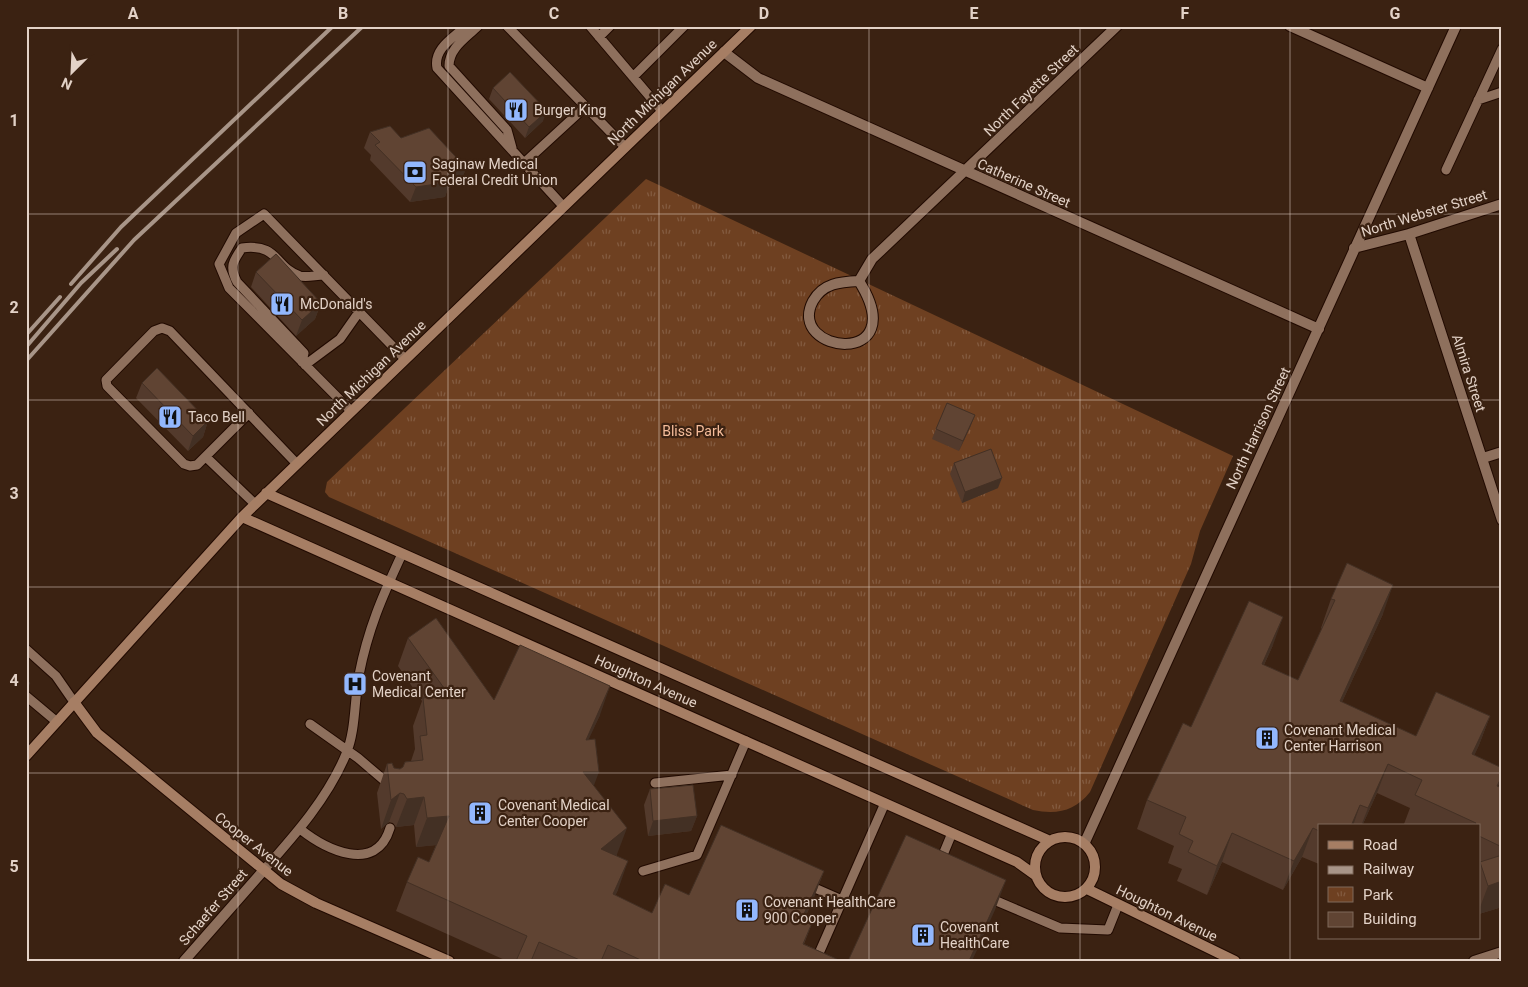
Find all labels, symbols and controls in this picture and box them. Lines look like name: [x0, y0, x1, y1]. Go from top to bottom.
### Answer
text: A: [128, 4, 139, 23]
text: B: [338, 4, 348, 23]
text: C: [549, 4, 559, 23]
text: D: [759, 4, 769, 23]
text: E: [970, 4, 979, 23]
text: F: [1181, 4, 1190, 23]
text: G: [1390, 4, 1401, 23]
street label: North Michigan Avenue: [604, 36, 720, 148]
street label: North Fayette Street: [981, 41, 1082, 139]
north arrow: [48, 48, 98, 98]
text: N: [59, 75, 74, 93]
restaurant icon: Burger King: [503, 97, 529, 123]
place label: Burger King: [534, 102, 606, 118]
text: 1: [9, 111, 19, 130]
street label: Catherine Street: [975, 155, 1073, 211]
place label: Saginaw Medical Federal Credit Union: [432, 156, 558, 188]
bank icon: Saginaw Medical Federal Credit Union: [402, 159, 428, 185]
street label: North Webster Street: [1359, 186, 1489, 240]
restaurant icon: McDonald's: [269, 291, 295, 317]
place label: McDonald's: [300, 296, 373, 312]
text: 2: [9, 298, 19, 317]
street label: North Michigan Avenue: [313, 317, 429, 429]
street label: Almira Street: [1449, 332, 1489, 414]
street label: North Harrison Street: [1223, 364, 1293, 492]
restaurant icon: Taco Bell: [157, 404, 183, 430]
place label: Taco Bell: [188, 409, 245, 425]
park label: Bliss Park: [662, 423, 725, 439]
text: 3: [9, 484, 19, 503]
street label: Houghton Avenue: [592, 651, 700, 711]
place label: Covenant Medical Center: [372, 668, 466, 700]
text: 4: [9, 671, 19, 690]
hospital icon: Covenant Medical Center: [342, 671, 368, 697]
place label: Covenant Medical Center Harrison: [1284, 722, 1396, 754]
building icon: Covenant Medical Center Harrison: [1254, 725, 1280, 751]
place label: Covenant Medical Center Cooper: [498, 797, 610, 829]
building icon: Covenant Medical Center Cooper: [467, 800, 493, 826]
street label: Cooper Avenue: [212, 809, 296, 879]
legend: [1318, 824, 1480, 940]
text: Road: [1363, 836, 1397, 854]
text: 5: [9, 857, 19, 876]
text: Railway: [1363, 860, 1414, 878]
street label: Schaefer Street: [176, 865, 251, 948]
street label: Houghton Avenue: [1114, 882, 1220, 944]
text: Park: [1363, 886, 1394, 904]
place label: Covenant HealthCare 900 Cooper: [764, 894, 896, 926]
building icon: Covenant HealthCare 900 Cooper: [734, 897, 760, 923]
text: Building: [1363, 910, 1417, 928]
place label: Covenant HealthCare: [940, 919, 1010, 951]
building icon: Covenant HealthCare: [910, 922, 936, 948]

